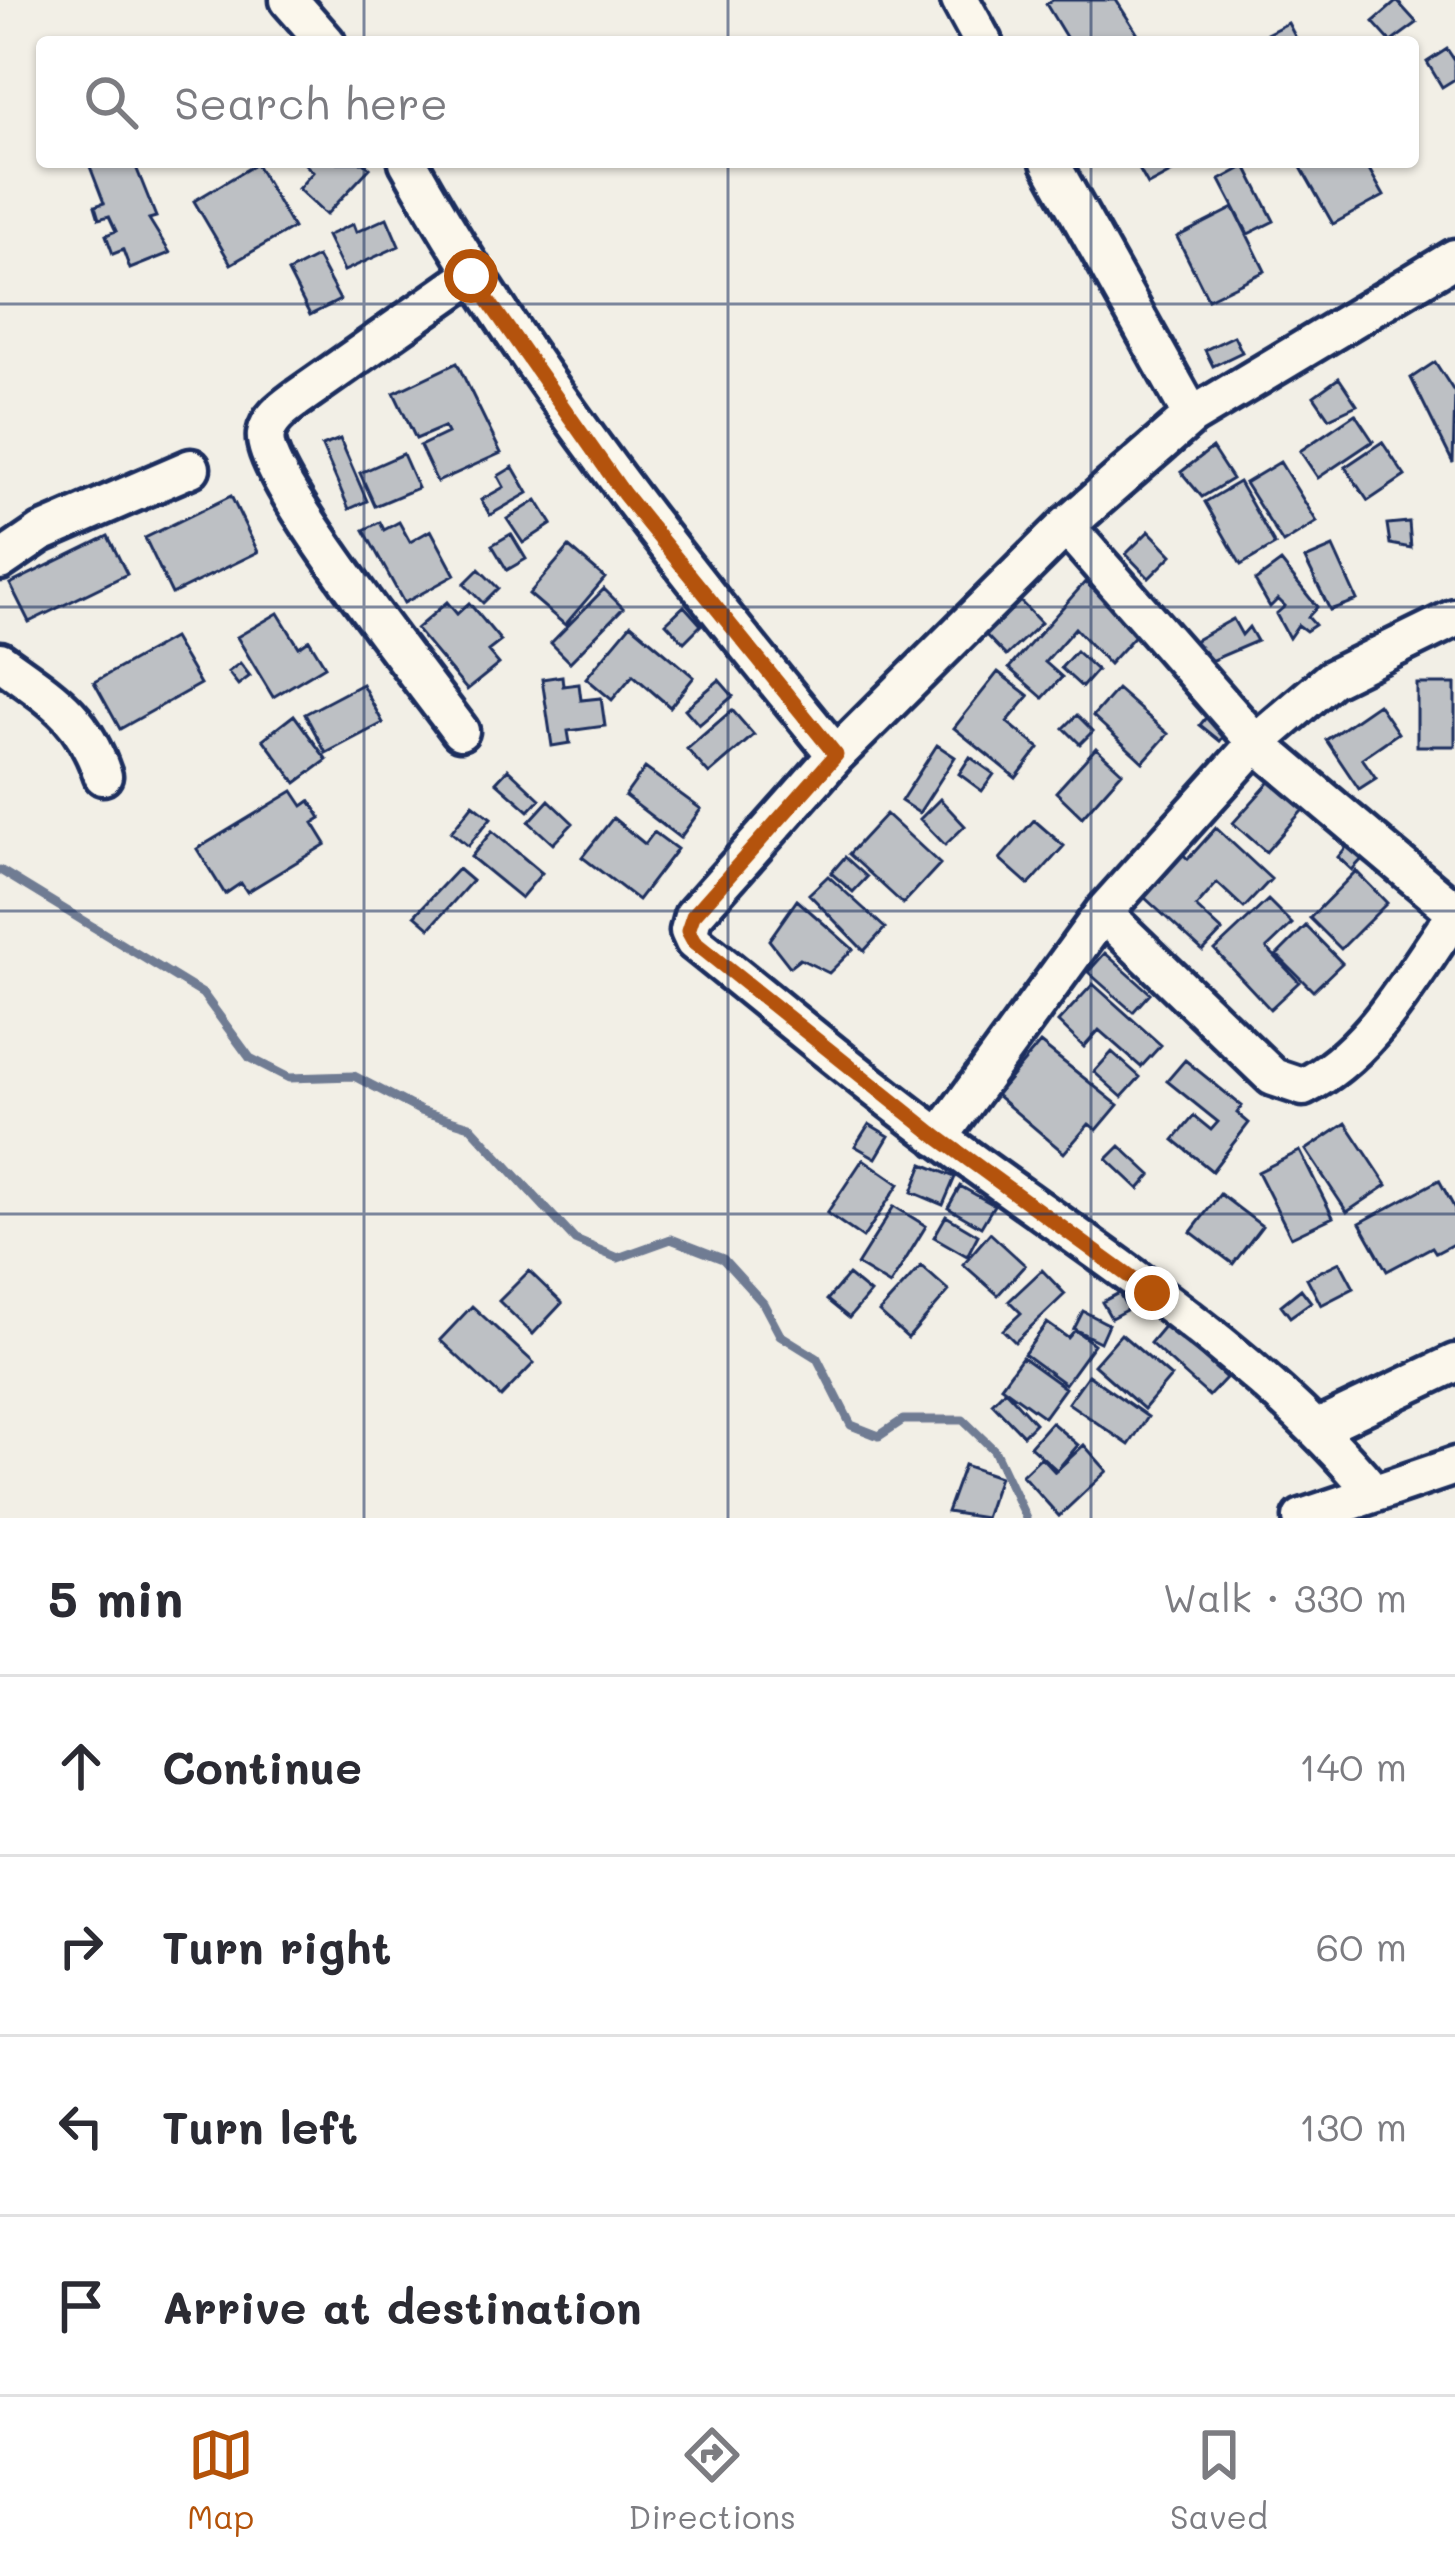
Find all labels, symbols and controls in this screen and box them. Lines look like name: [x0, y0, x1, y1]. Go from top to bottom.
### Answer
search box: [36, 36, 1419, 168]
icon: search: [78, 69, 144, 135]
text: Search here: [174, 73, 448, 131]
route start: [444, 249, 498, 303]
route end: [1125, 1266, 1179, 1320]
text: 5 min: [48, 1563, 183, 1630]
text: Walk · 330 m: [1163, 1571, 1407, 1622]
icon: ahead: [48, 1733, 114, 1799]
text: Continue: [162, 1737, 362, 1795]
text: 140 m: [1299, 1740, 1407, 1791]
icon: right: [48, 1913, 114, 1979]
text: Turn right: [162, 1917, 391, 1975]
text: 60 m: [1316, 1920, 1407, 1971]
icon: left: [48, 2093, 114, 2159]
text: Turn left: [162, 2097, 358, 2155]
text: 130 m: [1299, 2100, 1407, 2151]
icon: arrive: [48, 2273, 114, 2339]
text: Arrive at destination: [162, 2277, 642, 2335]
tab: Map: [187, 2422, 254, 2537]
tab: Directions: [628, 2422, 796, 2537]
tab: Saved: [1170, 2422, 1268, 2537]

